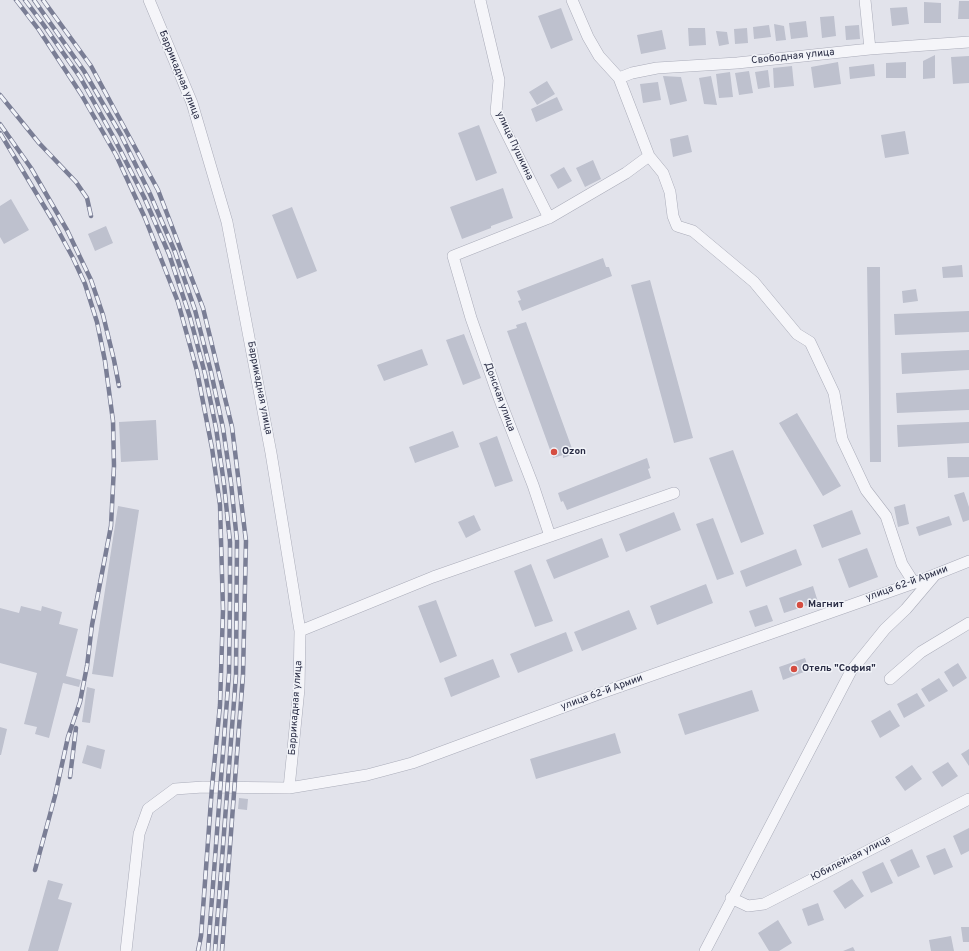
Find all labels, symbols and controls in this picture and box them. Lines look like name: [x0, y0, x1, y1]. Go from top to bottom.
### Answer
street label: Баррикадная улица: [156, 29, 202, 121]
street label: Свободная улица: [751, 47, 835, 67]
street label: улица Пушкина: [493, 110, 535, 182]
street label: Баррикадная улица: [244, 340, 274, 436]
street label: Донская улица: [481, 361, 517, 433]
place label: Ozon: [562, 446, 586, 458]
marker: Ozon: [549, 447, 559, 457]
street label: улица 62-й Армии: [864, 564, 950, 604]
place label: Магнит: [808, 599, 844, 611]
marker: Магнит: [795, 600, 805, 610]
street label: Баррикадная улица: [287, 660, 305, 756]
place label: Отель "София": [802, 663, 876, 675]
marker: Отель "София": [789, 664, 799, 674]
street label: улица 62-й Армии: [559, 673, 645, 713]
street label: Юбилейная улица: [809, 834, 893, 884]

